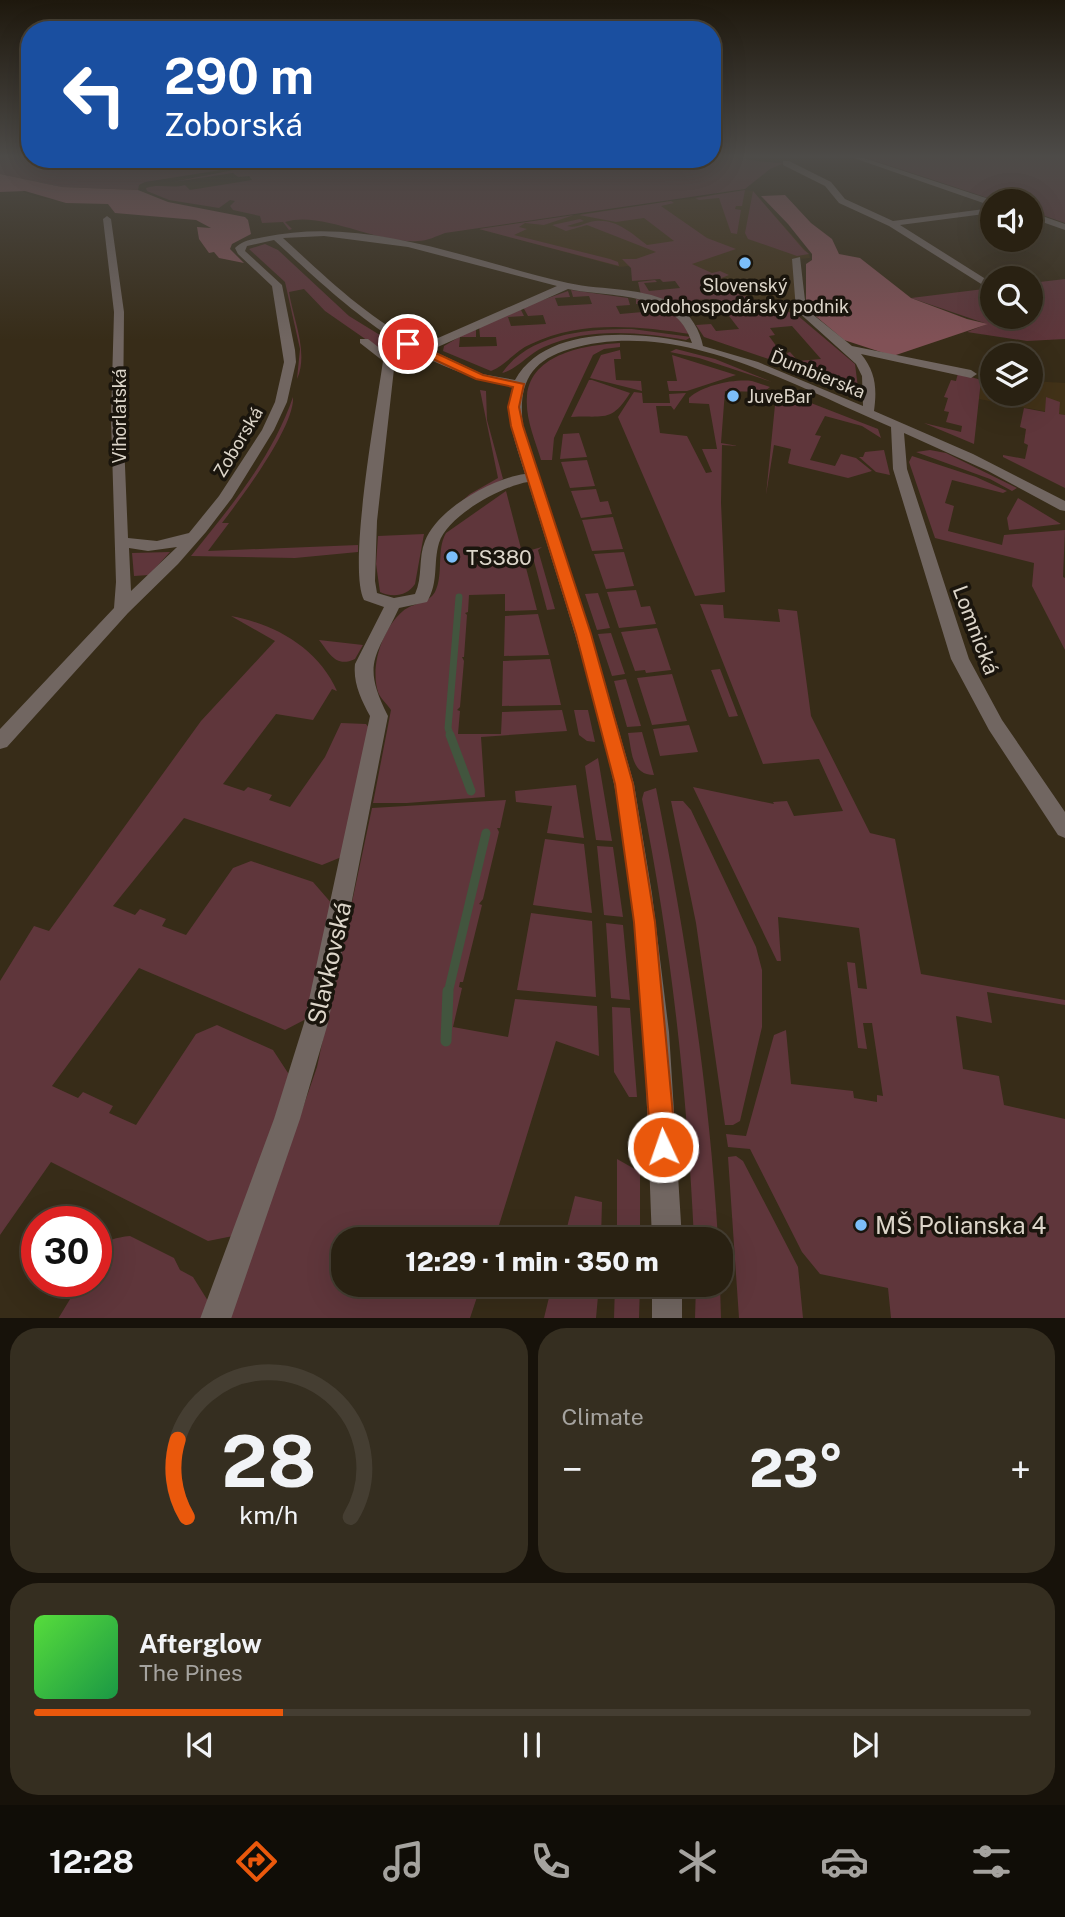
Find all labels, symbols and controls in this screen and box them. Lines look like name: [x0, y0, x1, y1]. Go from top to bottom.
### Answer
text: 290 m: [164, 47, 314, 105]
icon: left: [49, 49, 140, 140]
text: Zoborská: [164, 106, 303, 143]
map controls: [980, 189, 1043, 406]
button: sound: [980, 189, 1043, 252]
marker: Slovenský vodohospodársky podnik: [737, 255, 753, 271]
button: search: [980, 266, 1043, 329]
place label: Slovenský vodohospodársky podnik: [641, 275, 849, 317]
pin: [378, 314, 438, 374]
icon: arrive: [389, 325, 427, 363]
button: layers: [980, 343, 1043, 406]
street label: Ďumbierska: [768, 346, 868, 402]
street label: Vihorlatská: [109, 368, 130, 464]
place label: JuveBar: [747, 386, 812, 407]
marker: JuveBar: [725, 388, 741, 404]
street label: Zoborská: [209, 403, 267, 481]
place label: TS380: [466, 545, 532, 570]
marker: TS380: [444, 549, 460, 565]
street label: Lomnická: [948, 582, 1004, 678]
street label: Slavkovská: [301, 899, 357, 1027]
position arrow: [626, 1110, 700, 1184]
speed limit sign: 30: [21, 1206, 112, 1297]
place label: MŠ Polianska 4: [875, 1211, 1046, 1239]
marker: MŠ Polianska 4: [853, 1217, 869, 1233]
text: 12:29 · 1 min · 350 m: [405, 1246, 659, 1277]
text: Climate: [562, 1403, 644, 1430]
text: 28: [221, 1418, 316, 1503]
text: 23°: [749, 1438, 843, 1499]
text: −: [562, 1447, 583, 1492]
text: +: [1010, 1447, 1031, 1492]
text: km/h: [239, 1499, 298, 1529]
text: Afterglow: [139, 1628, 262, 1659]
text: The Pines: [139, 1659, 243, 1686]
icon: previous: [181, 1726, 219, 1764]
icon: pause: [513, 1726, 551, 1764]
icon: next: [846, 1726, 884, 1764]
icon: directions: [232, 1837, 281, 1886]
icon: music: [379, 1837, 428, 1886]
icon: phone: [526, 1837, 575, 1886]
icon: climate: [673, 1837, 722, 1886]
icon: car: [820, 1837, 869, 1886]
icon: filters: [967, 1837, 1016, 1886]
text: 12:28: [49, 1843, 134, 1880]

